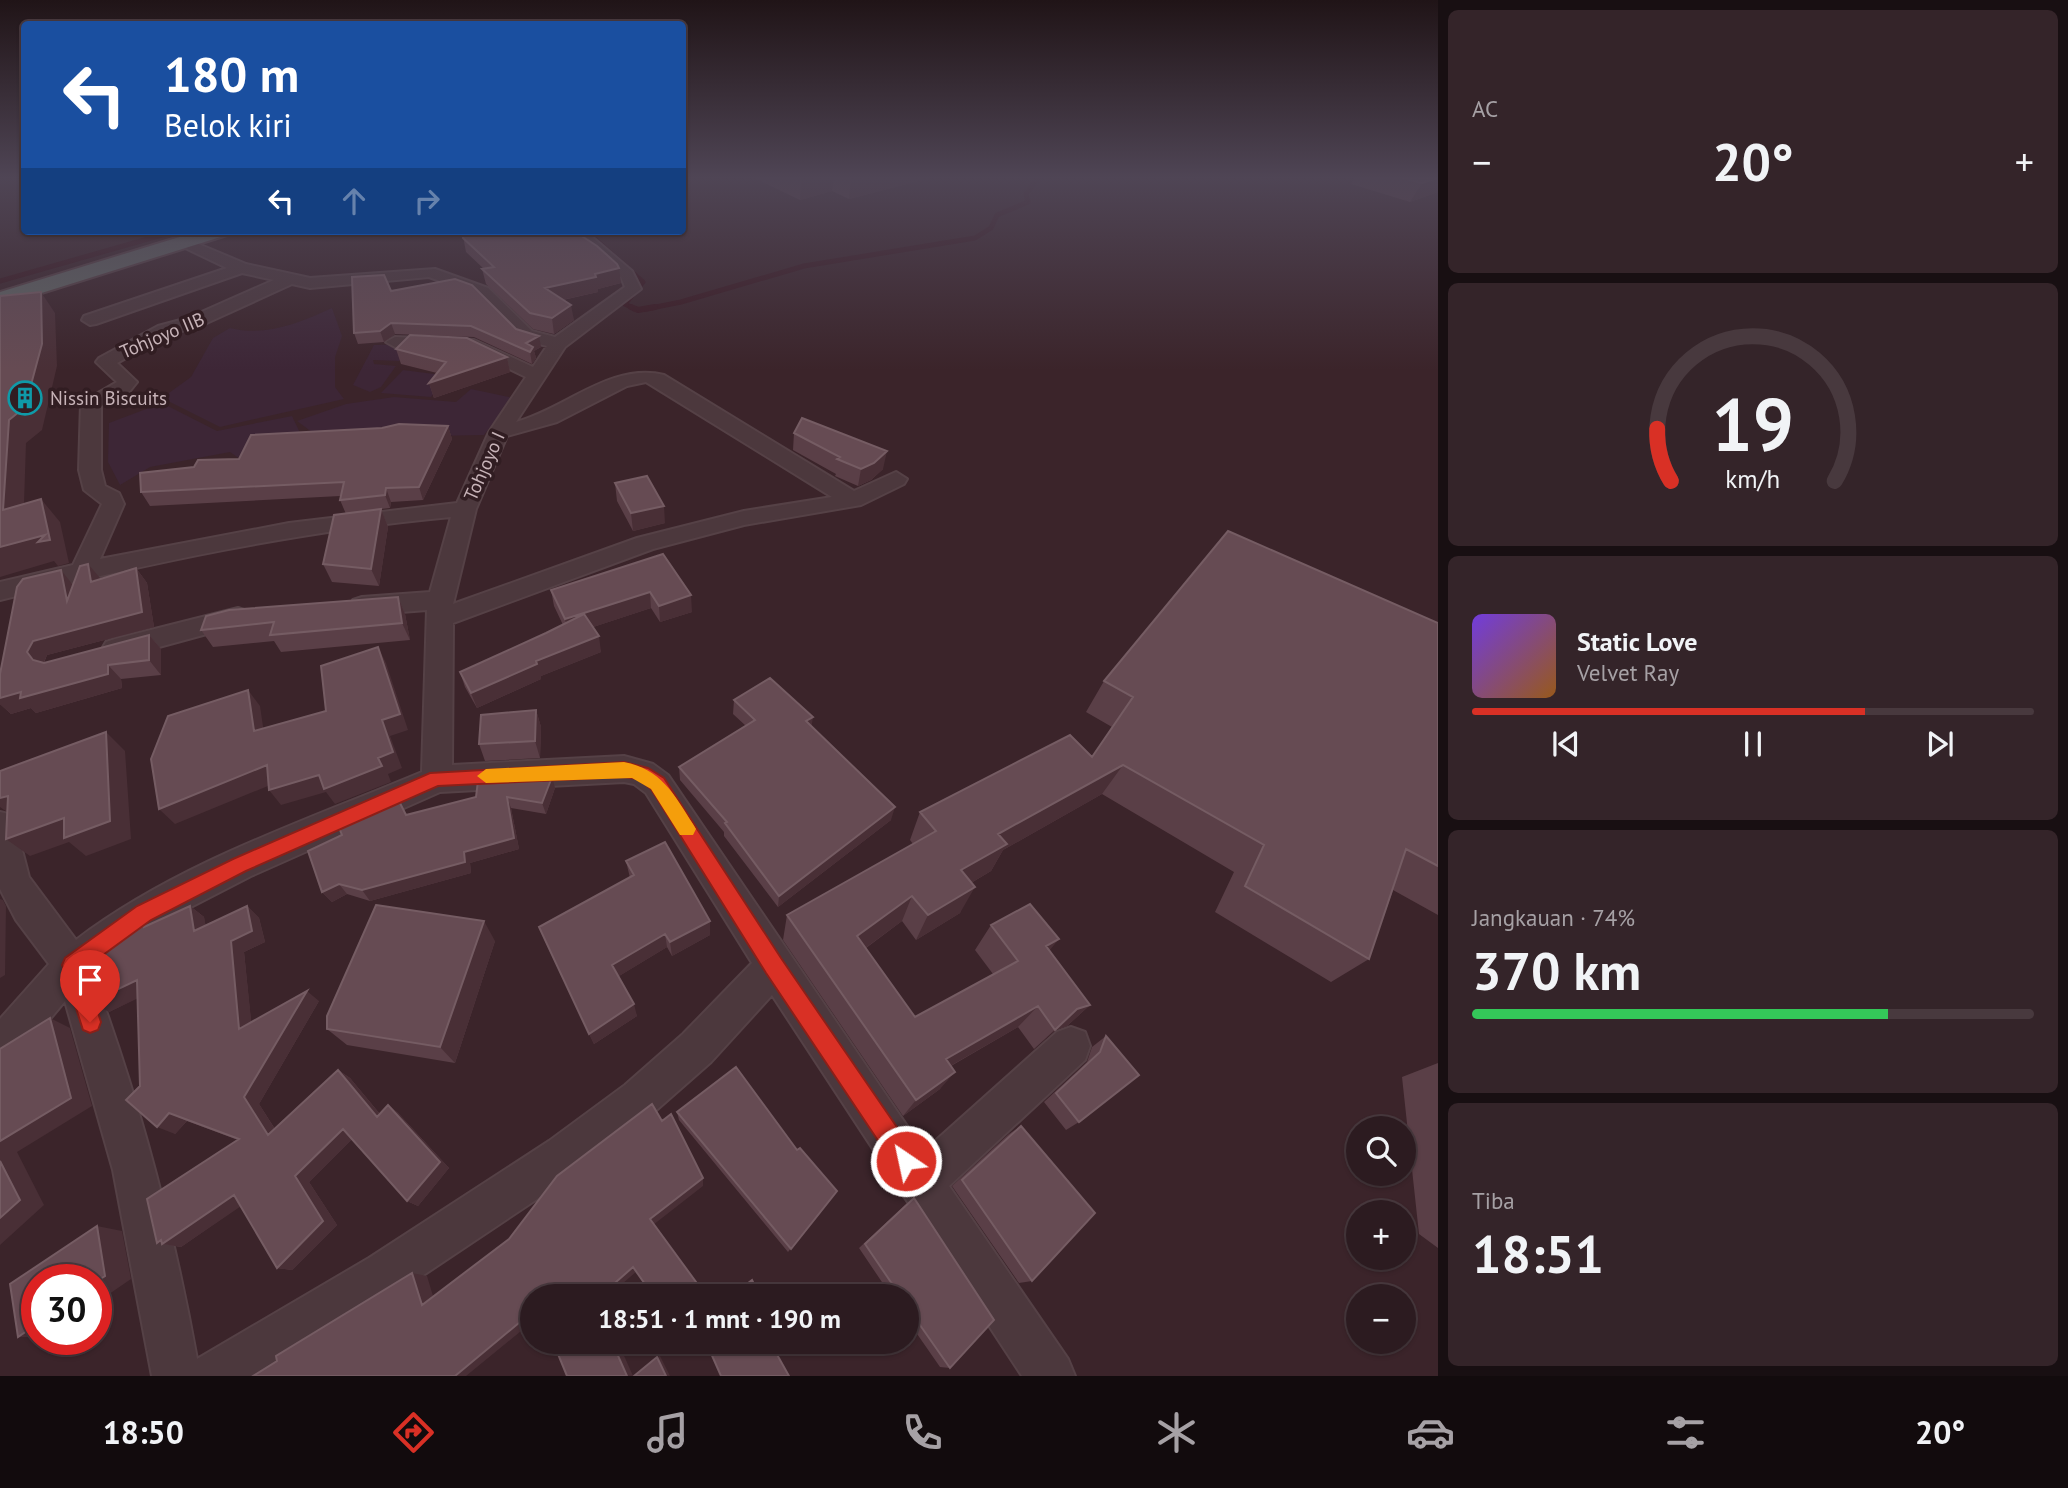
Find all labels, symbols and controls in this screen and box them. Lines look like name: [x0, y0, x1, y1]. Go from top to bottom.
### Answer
text: 180 m: [164, 42, 299, 106]
icon: left: [49, 49, 140, 140]
text: AC: [1472, 94, 1498, 123]
text: Belok kiri: [164, 104, 292, 146]
text: 20°: [1712, 128, 1794, 195]
text: −: [1472, 137, 1491, 186]
text: +: [2015, 137, 2034, 186]
icon: left: [262, 182, 300, 220]
icon: ahead: [335, 182, 373, 220]
icon: right: [408, 182, 446, 220]
street label: Tohjoyo IIB: [116, 306, 208, 364]
text: 19: [1712, 377, 1794, 471]
building icon: Nissin Biscuits: [6, 379, 44, 417]
place label: Nissin Biscuits: [50, 386, 167, 410]
street label: Tohjoyo I: [458, 428, 510, 504]
text: km/h: [1726, 463, 1780, 495]
text: Static Love: [1577, 625, 1698, 658]
text: Velvet Ray: [1577, 658, 1679, 687]
icon: previous: [1547, 725, 1585, 763]
icon: pause: [1734, 725, 1772, 763]
icon: next: [1921, 725, 1959, 763]
text: Jangkauan · 74%: [1472, 903, 1635, 932]
text: 370 km: [1472, 937, 1641, 1004]
pin: [60, 950, 120, 1022]
icon: arrive: [71, 961, 109, 999]
map controls: [1346, 1116, 1416, 1354]
button: search: [1346, 1116, 1416, 1186]
position arrow: [869, 1124, 943, 1198]
text: Tiba: [1472, 1186, 1515, 1215]
button: +: [1346, 1200, 1416, 1270]
text: 18:51: [1472, 1220, 1604, 1287]
speed limit sign: 30: [21, 1264, 112, 1355]
button: −: [1346, 1284, 1416, 1354]
text: 18:51 · 1 mnt · 190 m: [598, 1302, 841, 1335]
icon: directions: [389, 1408, 438, 1457]
icon: music: [643, 1408, 692, 1457]
icon: phone: [898, 1408, 947, 1457]
icon: climate: [1152, 1408, 1201, 1457]
icon: car: [1406, 1408, 1455, 1457]
icon: filters: [1661, 1408, 1710, 1457]
text: 18:50: [103, 1411, 184, 1453]
text: 20°: [1915, 1411, 1965, 1453]

